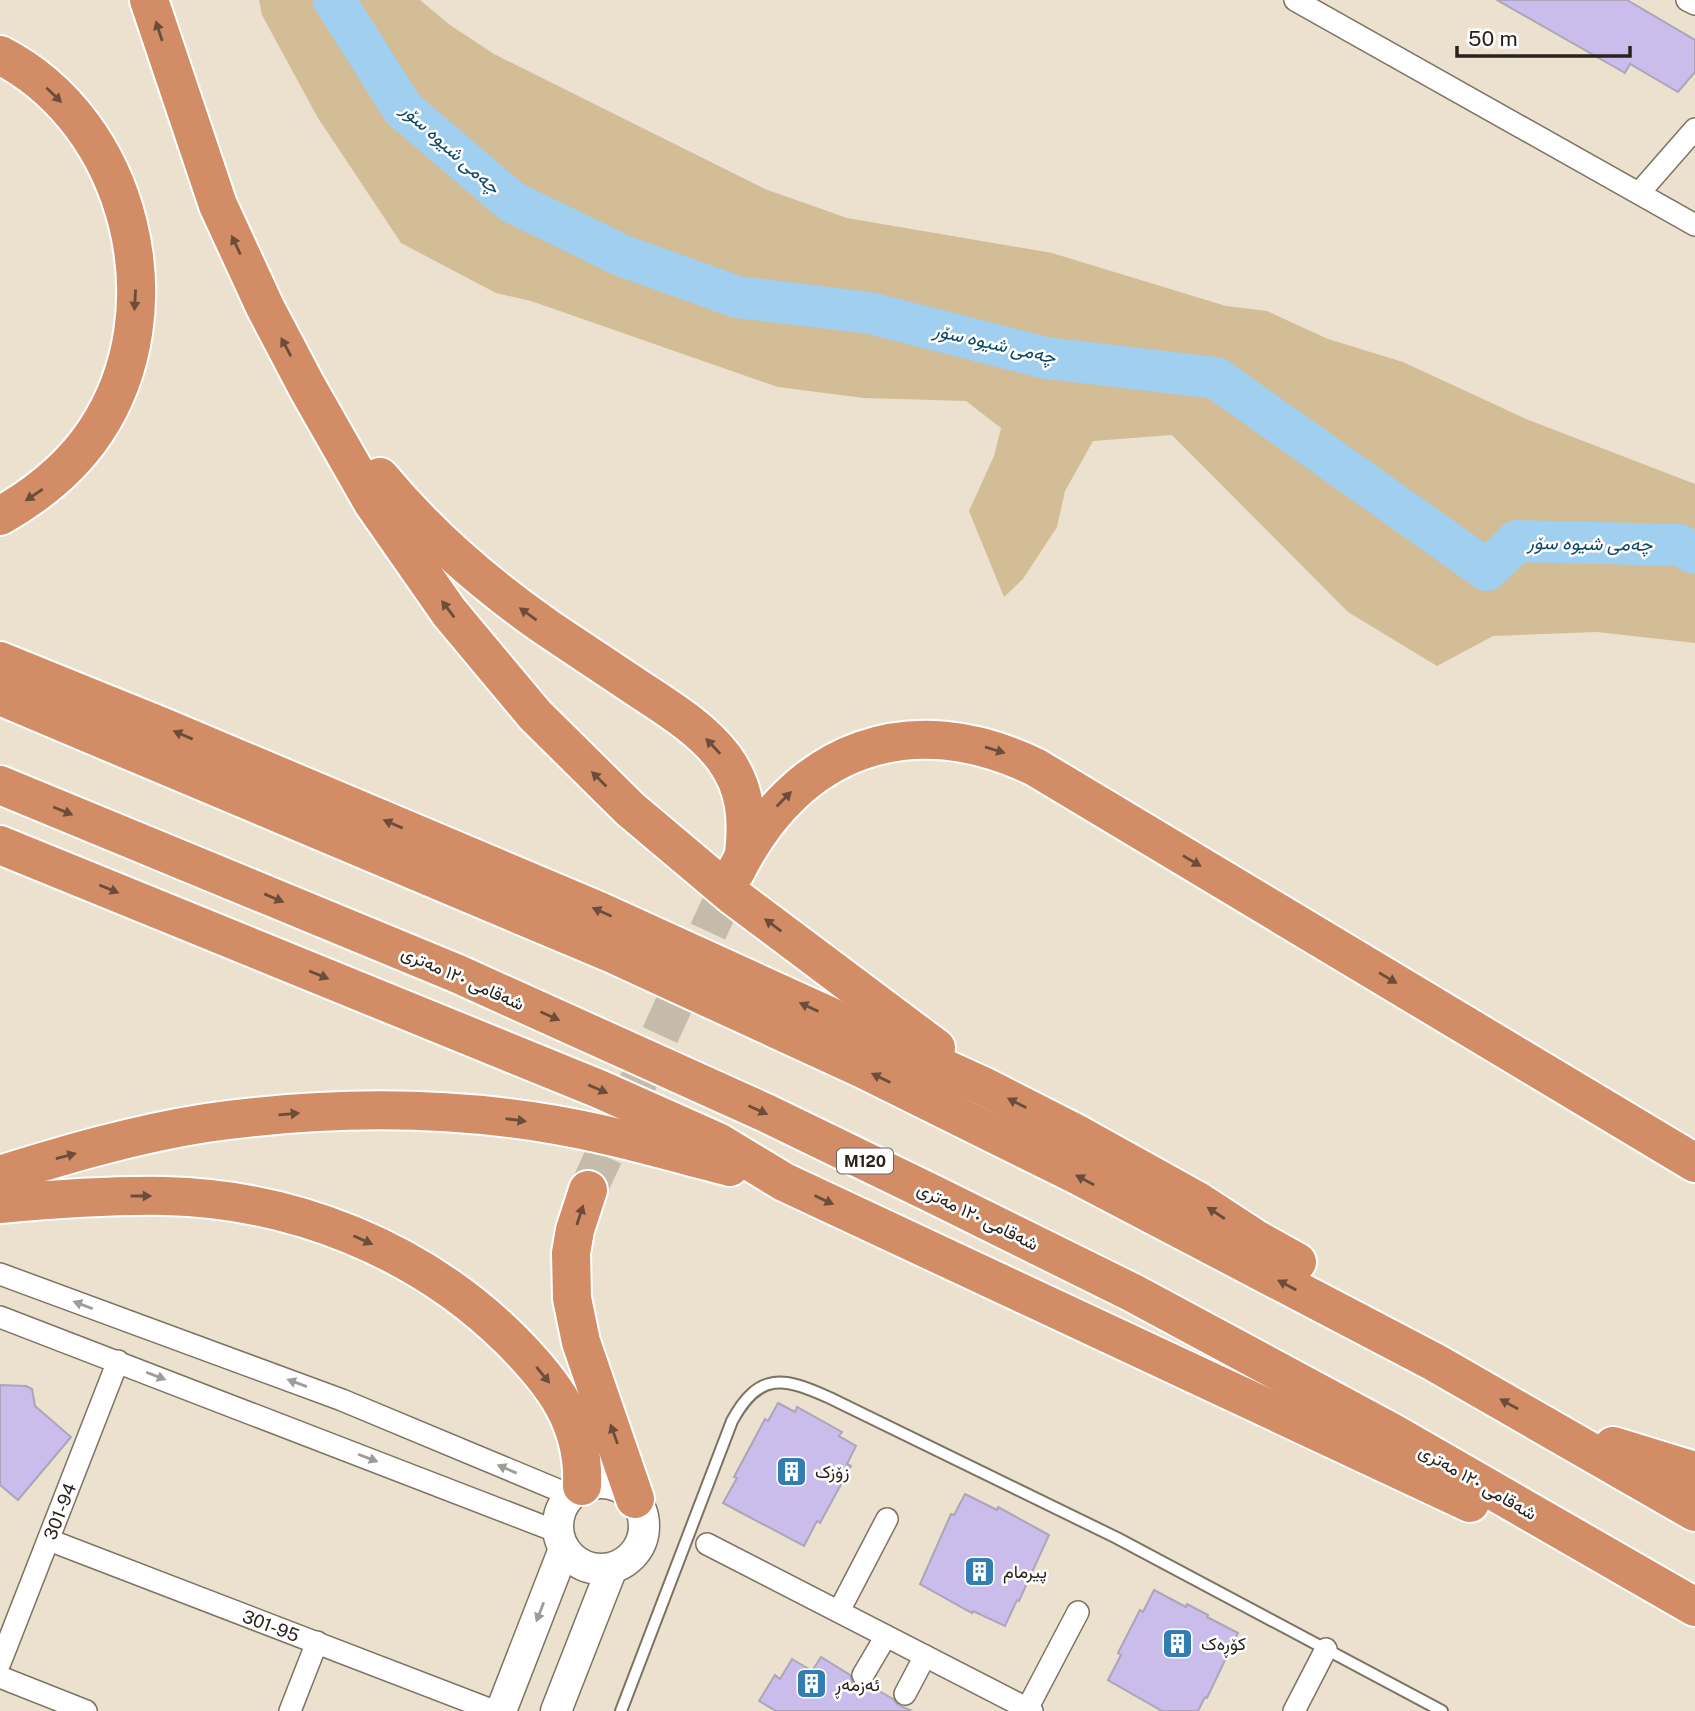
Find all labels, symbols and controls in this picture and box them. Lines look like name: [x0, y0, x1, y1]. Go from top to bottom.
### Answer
scale bar: [1457, 14, 1630, 58]
one-way arrow: [154, 20, 164, 41]
text: 50 m: [1468, 26, 1518, 51]
one-way arrow: [46, 87, 63, 104]
water label: چەمی شیوە سۆر: [395, 97, 506, 201]
one-way arrow: [230, 235, 242, 255]
one-way arrow: [130, 289, 141, 311]
water label: چەمی شیوە سۆر: [930, 318, 1060, 371]
one-way arrow: [280, 337, 292, 357]
one-way arrow: [24, 488, 44, 501]
water label: چەمی شیوە سۆر: [1526, 531, 1654, 558]
one-way arrow: [441, 600, 455, 618]
one-way arrow: [520, 606, 538, 621]
one-way arrow: [173, 729, 193, 741]
one-way arrow: [705, 738, 721, 755]
one-way arrow: [984, 746, 1005, 756]
one-way arrow: [591, 771, 608, 787]
one-way arrow: [776, 791, 792, 808]
one-way arrow: [53, 806, 74, 817]
one-way arrow: [382, 818, 403, 829]
one-way arrow: [1183, 855, 1202, 868]
one-way arrow: [98, 884, 119, 895]
one-way arrow: [263, 892, 284, 903]
one-way arrow: [592, 906, 613, 917]
one-way arrow: [764, 919, 782, 933]
street label: شەقامی ١٢٠ مەتری: [398, 941, 528, 1015]
one-way arrow: [309, 970, 330, 981]
one-way arrow: [1378, 972, 1397, 985]
one-way arrow: [799, 1001, 819, 1013]
one-way arrow: [540, 1010, 560, 1022]
one-way arrow: [871, 1073, 891, 1085]
one-way arrow: [588, 1083, 609, 1094]
one-way arrow: [1007, 1098, 1027, 1109]
one-way arrow: [747, 1105, 768, 1116]
one-way arrow: [278, 1108, 300, 1119]
one-way arrow: [505, 1114, 527, 1125]
road number: M120: [837, 1148, 893, 1174]
one-way arrow: [55, 1150, 77, 1161]
one-way arrow: [1075, 1174, 1095, 1185]
street label: شەقامی ١٢٠ مەتری: [913, 1178, 1042, 1255]
one-way arrow: [131, 1190, 153, 1202]
one-way arrow: [814, 1194, 834, 1205]
one-way arrow: [575, 1204, 586, 1225]
one-way arrow: [1207, 1207, 1226, 1220]
one-way arrow: [353, 1234, 373, 1245]
one-way arrow: [1277, 1279, 1297, 1291]
one-way arrow: [72, 1299, 93, 1310]
one-way arrow: [535, 1367, 550, 1384]
one-way arrow: [145, 1370, 166, 1381]
one-way arrow: [286, 1377, 307, 1388]
one-way arrow: [1499, 1398, 1519, 1410]
one-way arrow: [608, 1424, 619, 1445]
street label: شەقامی ١٢٠ مەتری: [1415, 1440, 1541, 1525]
one-way arrow: [357, 1453, 378, 1464]
building icon: زۆزک: [775, 1454, 809, 1488]
place label: زۆزک: [815, 1461, 849, 1483]
one-way arrow: [497, 1463, 518, 1474]
street label: 301-94: [39, 1480, 80, 1542]
building icon: پیرمام: [963, 1554, 997, 1588]
place label: پیرمام: [1003, 1561, 1047, 1584]
one-way arrow: [534, 1602, 545, 1623]
street label: 301-95: [240, 1605, 303, 1646]
building icon: کۆڕەک: [1161, 1626, 1195, 1660]
place label: کۆڕەک: [1201, 1633, 1246, 1658]
building icon: ئەزمەڕ: [795, 1667, 829, 1701]
place label: ئەزمەڕ: [834, 1674, 880, 1699]

